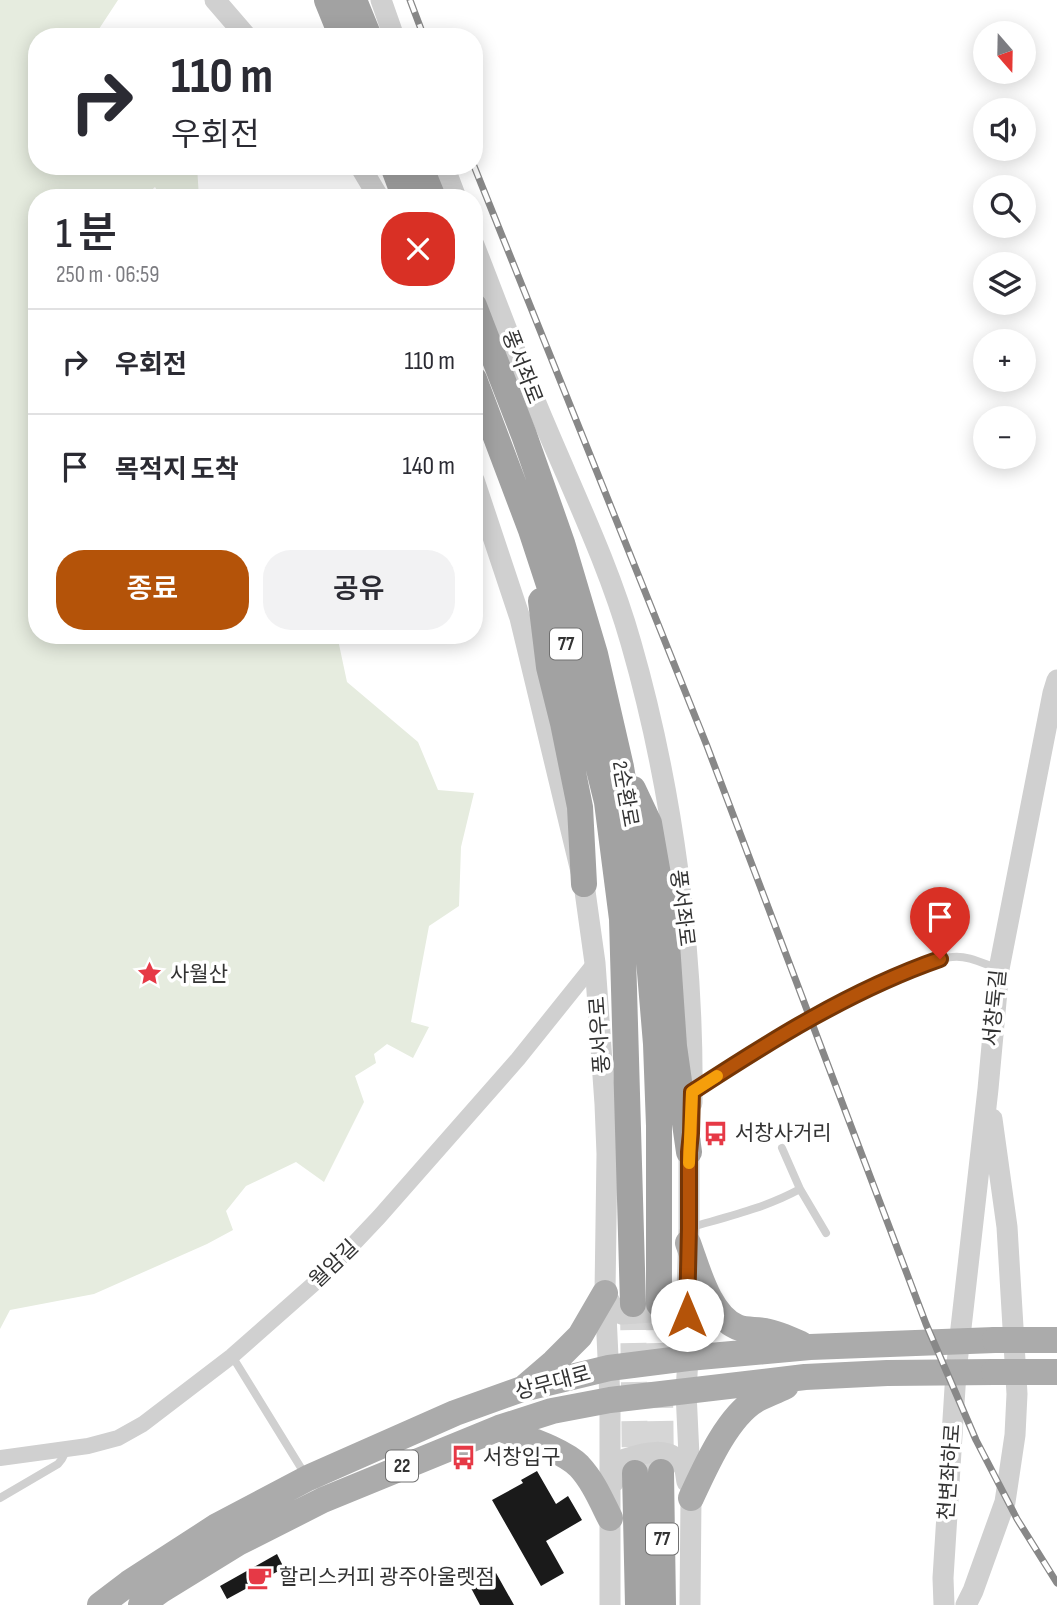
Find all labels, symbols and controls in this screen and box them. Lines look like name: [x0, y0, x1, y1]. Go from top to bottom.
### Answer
north arrow: [973, 21, 1036, 84]
map controls: [973, 21, 1036, 469]
text: 110 m: [171, 48, 273, 107]
icon: right: [56, 56, 147, 147]
button: sound: [973, 98, 1036, 161]
text: 우회전: [171, 116, 259, 155]
button: search: [973, 175, 1036, 238]
text: 1 분: [56, 209, 117, 260]
button: close: [381, 212, 455, 286]
button: layers: [973, 252, 1036, 315]
text: 250 m · 06:59: [56, 261, 159, 289]
street label: 풍서좌로: [496, 326, 548, 408]
button: +: [973, 329, 1036, 392]
icon: right: [56, 343, 94, 381]
text: 110 m: [404, 346, 455, 377]
text: 우회전: [115, 350, 187, 381]
button: −: [973, 406, 1036, 469]
icon: arrive: [56, 448, 94, 486]
text: 140 m: [403, 451, 455, 482]
text: 목적지 도착: [115, 455, 239, 486]
button: 종료: [56, 550, 249, 630]
button: 공유: [263, 550, 455, 630]
road number: 77: [550, 628, 582, 660]
street label: 2순환로: [607, 759, 643, 829]
street label: 풍서좌로: [665, 868, 699, 948]
pin: [910, 887, 970, 959]
icon: arrive: [921, 898, 959, 936]
place icon: 사월산: [136, 960, 164, 988]
place label: 사월산: [170, 962, 228, 987]
street label: 서창둑길: [979, 968, 1011, 1048]
street label: 풍서우로: [585, 996, 615, 1074]
bus stop icon: 서창사거리: [701, 1119, 729, 1147]
place label: 서창사거리: [735, 1121, 832, 1146]
street label: 월암길: [304, 1235, 364, 1293]
position arrow: [650, 1278, 724, 1352]
street label: 상무대로: [512, 1361, 594, 1405]
street label: 천변좌하로: [934, 1423, 966, 1521]
bus stop icon: 서창입구: [449, 1443, 477, 1471]
place label: 서창입구: [483, 1445, 560, 1470]
road number: 22: [386, 1450, 418, 1482]
road number: 77: [646, 1524, 678, 1554]
cafe icon: 할리스커피 광주아울렛점: [245, 1563, 273, 1591]
place label: 할리스커피 광주아울렛점: [279, 1565, 495, 1590]

